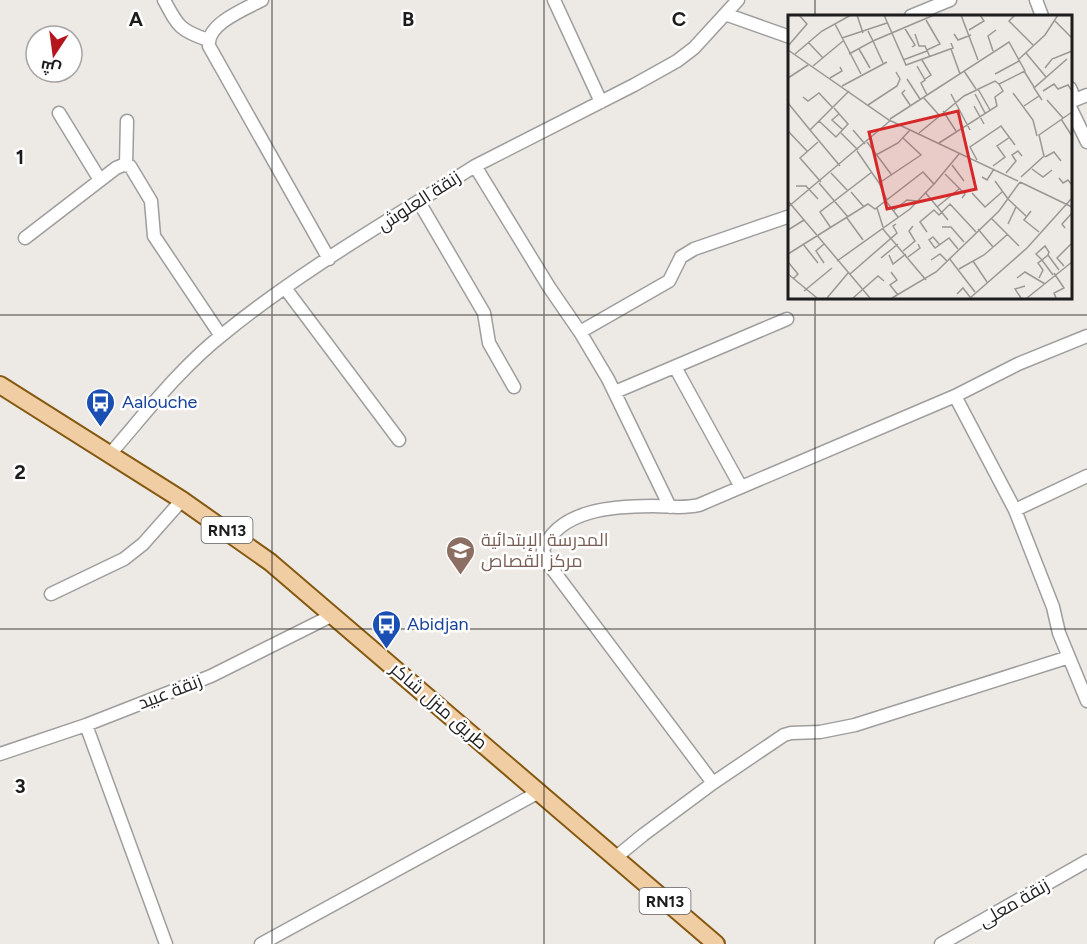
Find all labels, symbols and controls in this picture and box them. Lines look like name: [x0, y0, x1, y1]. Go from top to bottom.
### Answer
text: A: [129, 7, 144, 31]
text: B: [402, 7, 414, 31]
text: C: [672, 7, 686, 31]
inset map: [788, 15, 1072, 298]
north arrow: [24, 24, 84, 84]
text: ش: [39, 57, 63, 80]
text: 1: [16, 145, 24, 169]
street label: زنقة العلوش: [373, 166, 465, 236]
bus stop icon: Aalouche: [85, 386, 117, 428]
place label: Aalouche: [122, 391, 197, 413]
text: 2: [14, 460, 26, 484]
road number: RN13: [202, 517, 252, 543]
place label: المدرسة الإبتدائية مركز القصاص: [481, 529, 609, 572]
school or university icon: المدرسة الإبتدائية مركز القصاص: [444, 534, 476, 576]
bus stop icon: Abidjan: [370, 608, 402, 650]
place label: Abidjan: [407, 613, 469, 635]
street label: طريق منزل شاكر: [385, 657, 492, 755]
street label: زنقة عبيد: [135, 670, 205, 714]
text: 3: [14, 774, 26, 798]
street label: زنقة معلى: [975, 874, 1053, 932]
road number: RN13: [640, 888, 690, 914]

